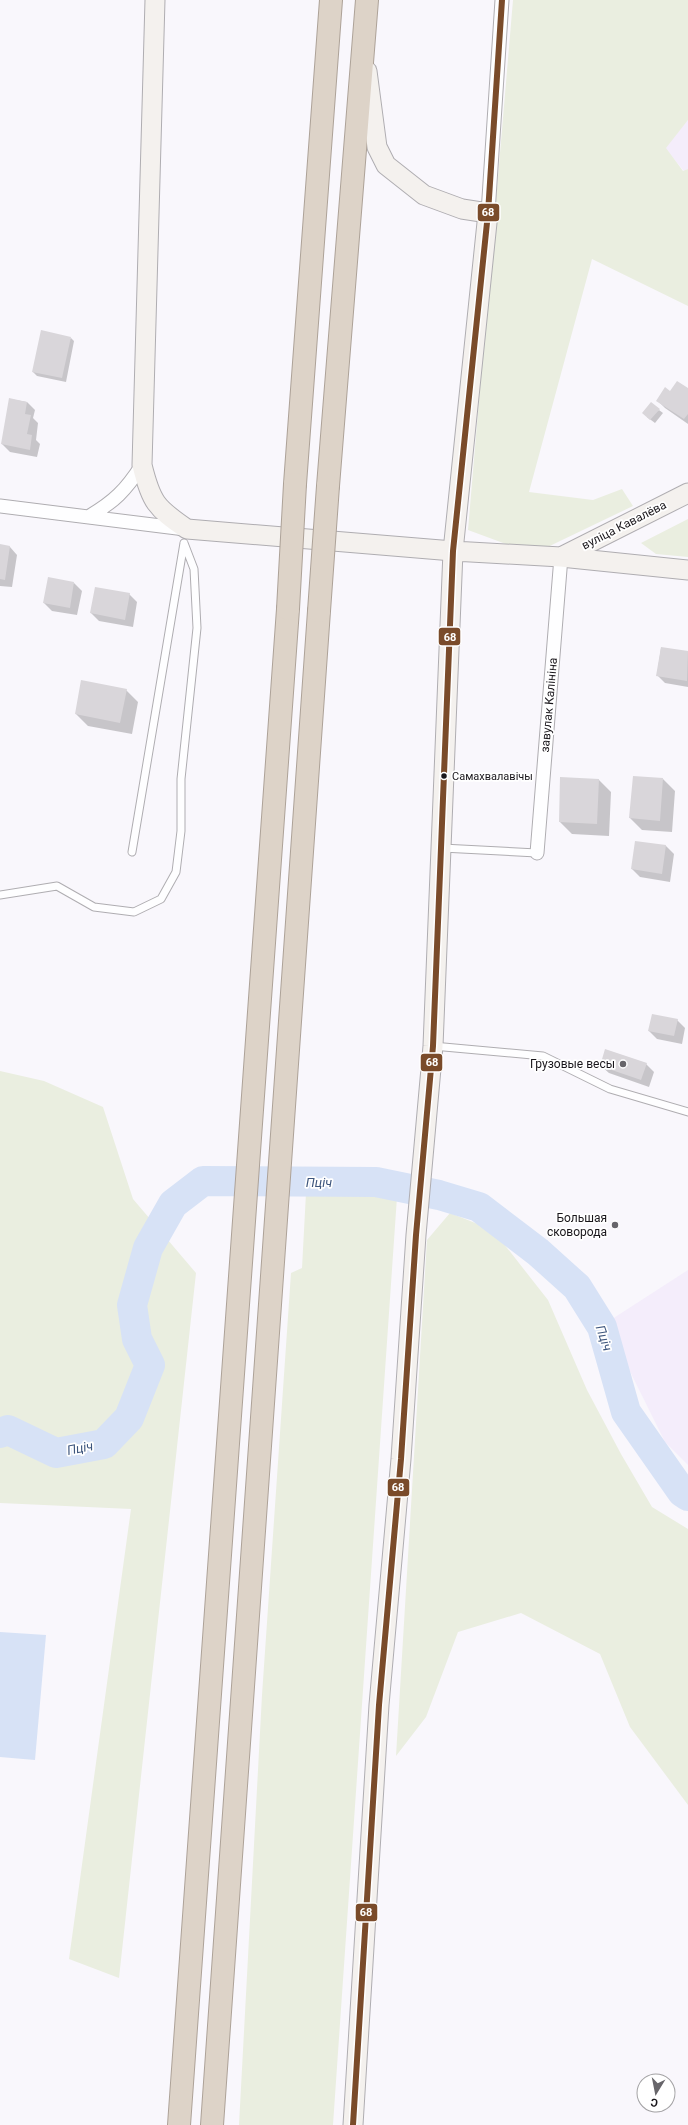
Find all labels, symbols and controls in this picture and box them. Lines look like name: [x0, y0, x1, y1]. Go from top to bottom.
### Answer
line badge: 68: [477, 203, 500, 222]
text: 68: [482, 206, 494, 219]
street label: вуліца Кавалёва: [579, 498, 669, 552]
line badge: 68: [438, 627, 461, 646]
text: 68: [444, 631, 456, 644]
street label: завулак Калініна: [538, 657, 560, 753]
place label: Самахвалавічы: [452, 770, 533, 783]
marker: Самахвалавічы: [439, 771, 449, 781]
line badge: 68: [420, 1053, 443, 1072]
text: 68: [426, 1056, 438, 1069]
place label: Грузовые весы: [530, 1057, 615, 1071]
marker: Грузовые весы: [618, 1059, 628, 1069]
water label: Пціч: [306, 1175, 332, 1190]
place label: Большая сковорода: [547, 1211, 607, 1239]
marker: Большая сковорода: [610, 1220, 620, 1230]
water label: Пціч: [593, 1323, 615, 1353]
water label: Пціч: [66, 1438, 95, 1458]
line badge: 68: [387, 1478, 410, 1497]
text: 68: [392, 1481, 404, 1494]
line badge: 68: [355, 1903, 378, 1922]
text: 68: [360, 1906, 372, 1919]
north arrow: [636, 2073, 676, 2113]
text: С: [650, 2095, 659, 2109]

